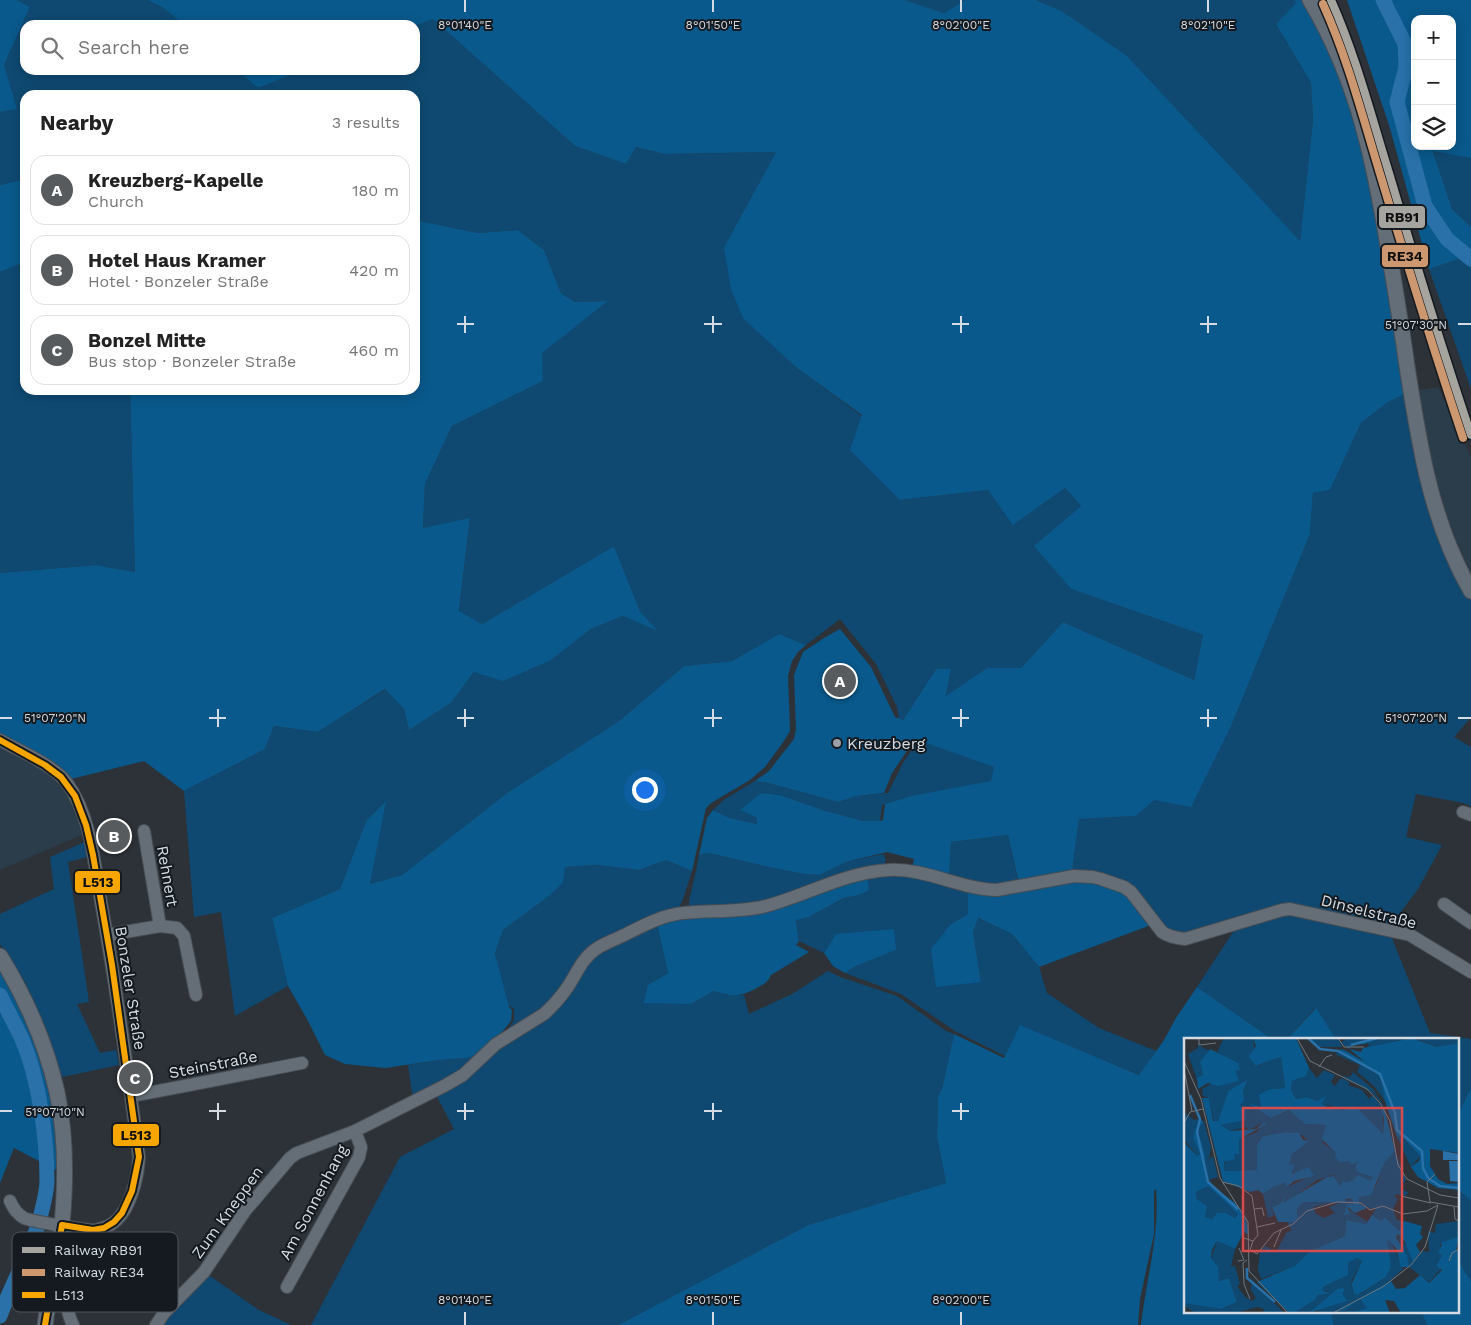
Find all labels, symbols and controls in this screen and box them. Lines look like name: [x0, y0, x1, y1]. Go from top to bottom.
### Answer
map controls: [1411, 15, 1456, 150]
button: +: [1411, 15, 1456, 60]
text: 8°01'40"E: [438, 18, 492, 32]
text: 8°01'50"E: [686, 18, 741, 32]
text: 8°02'00"E: [932, 18, 990, 32]
text: 8°02'10"E: [1181, 18, 1236, 32]
search box: [20, 20, 420, 75]
icon: search: [38, 34, 66, 62]
text: Search here: [78, 36, 189, 59]
button: −: [1411, 60, 1456, 105]
button: layers: [1411, 105, 1456, 150]
text: Nearby: [40, 110, 113, 135]
text: 3 results: [332, 113, 400, 132]
text: Kreuzberg-Kapelle: [88, 169, 264, 192]
text: A: [52, 181, 62, 200]
text: 180 m: [352, 181, 399, 200]
text: Church: [88, 192, 144, 211]
line badge: RB91: [1378, 205, 1426, 229]
text: RB91: [1385, 209, 1419, 225]
line badge: RE34: [1381, 244, 1429, 268]
text: RE34: [1387, 248, 1423, 264]
text: Hotel Haus Kramer: [88, 249, 266, 272]
text: B: [52, 261, 62, 280]
text: 420 m: [349, 261, 399, 280]
text: Hotel · Bonzeler Straße: [88, 272, 269, 291]
text: 51°07'30"N: [1385, 318, 1447, 332]
text: Bonzel Mitte: [88, 329, 206, 352]
text: C: [52, 341, 62, 360]
text: 460 m: [349, 341, 399, 360]
text: Bus stop · Bonzeler Straße: [88, 352, 296, 371]
pin: A: [824, 662, 856, 700]
text: 51°07'20"N: [24, 711, 86, 725]
text: 51°07'20"N: [1385, 711, 1447, 725]
place label: Kreuzberg: [847, 734, 926, 753]
marker: Kreuzberg: [831, 737, 843, 749]
your location: [632, 777, 658, 803]
pin: B: [98, 817, 130, 855]
street label: Rehnert: [153, 844, 182, 908]
line badge: L513: [74, 870, 121, 894]
text: L513: [83, 874, 113, 890]
street label: Dinselstraße: [1319, 890, 1419, 933]
street label: Bonzeler Straße: [111, 925, 150, 1051]
inset map: [1184, 1038, 1458, 1312]
street label: Steinstraße: [167, 1047, 259, 1082]
pin: C: [119, 1059, 151, 1097]
text: 51°07'10"N: [25, 1105, 85, 1119]
line badge: L513: [112, 1123, 160, 1147]
text: L513: [121, 1127, 151, 1143]
street label: Am Sonnenhang: [275, 1141, 352, 1263]
street label: Zum Kneppen: [188, 1163, 267, 1262]
legend: [12, 1232, 178, 1312]
text: Railway RB91: [54, 1242, 142, 1258]
text: Railway RE34: [54, 1264, 145, 1280]
text: L513: [54, 1287, 84, 1303]
text: 8°01'40"E: [438, 1293, 492, 1307]
text: 8°01'50"E: [686, 1293, 741, 1307]
text: 8°02'00"E: [932, 1293, 990, 1307]

